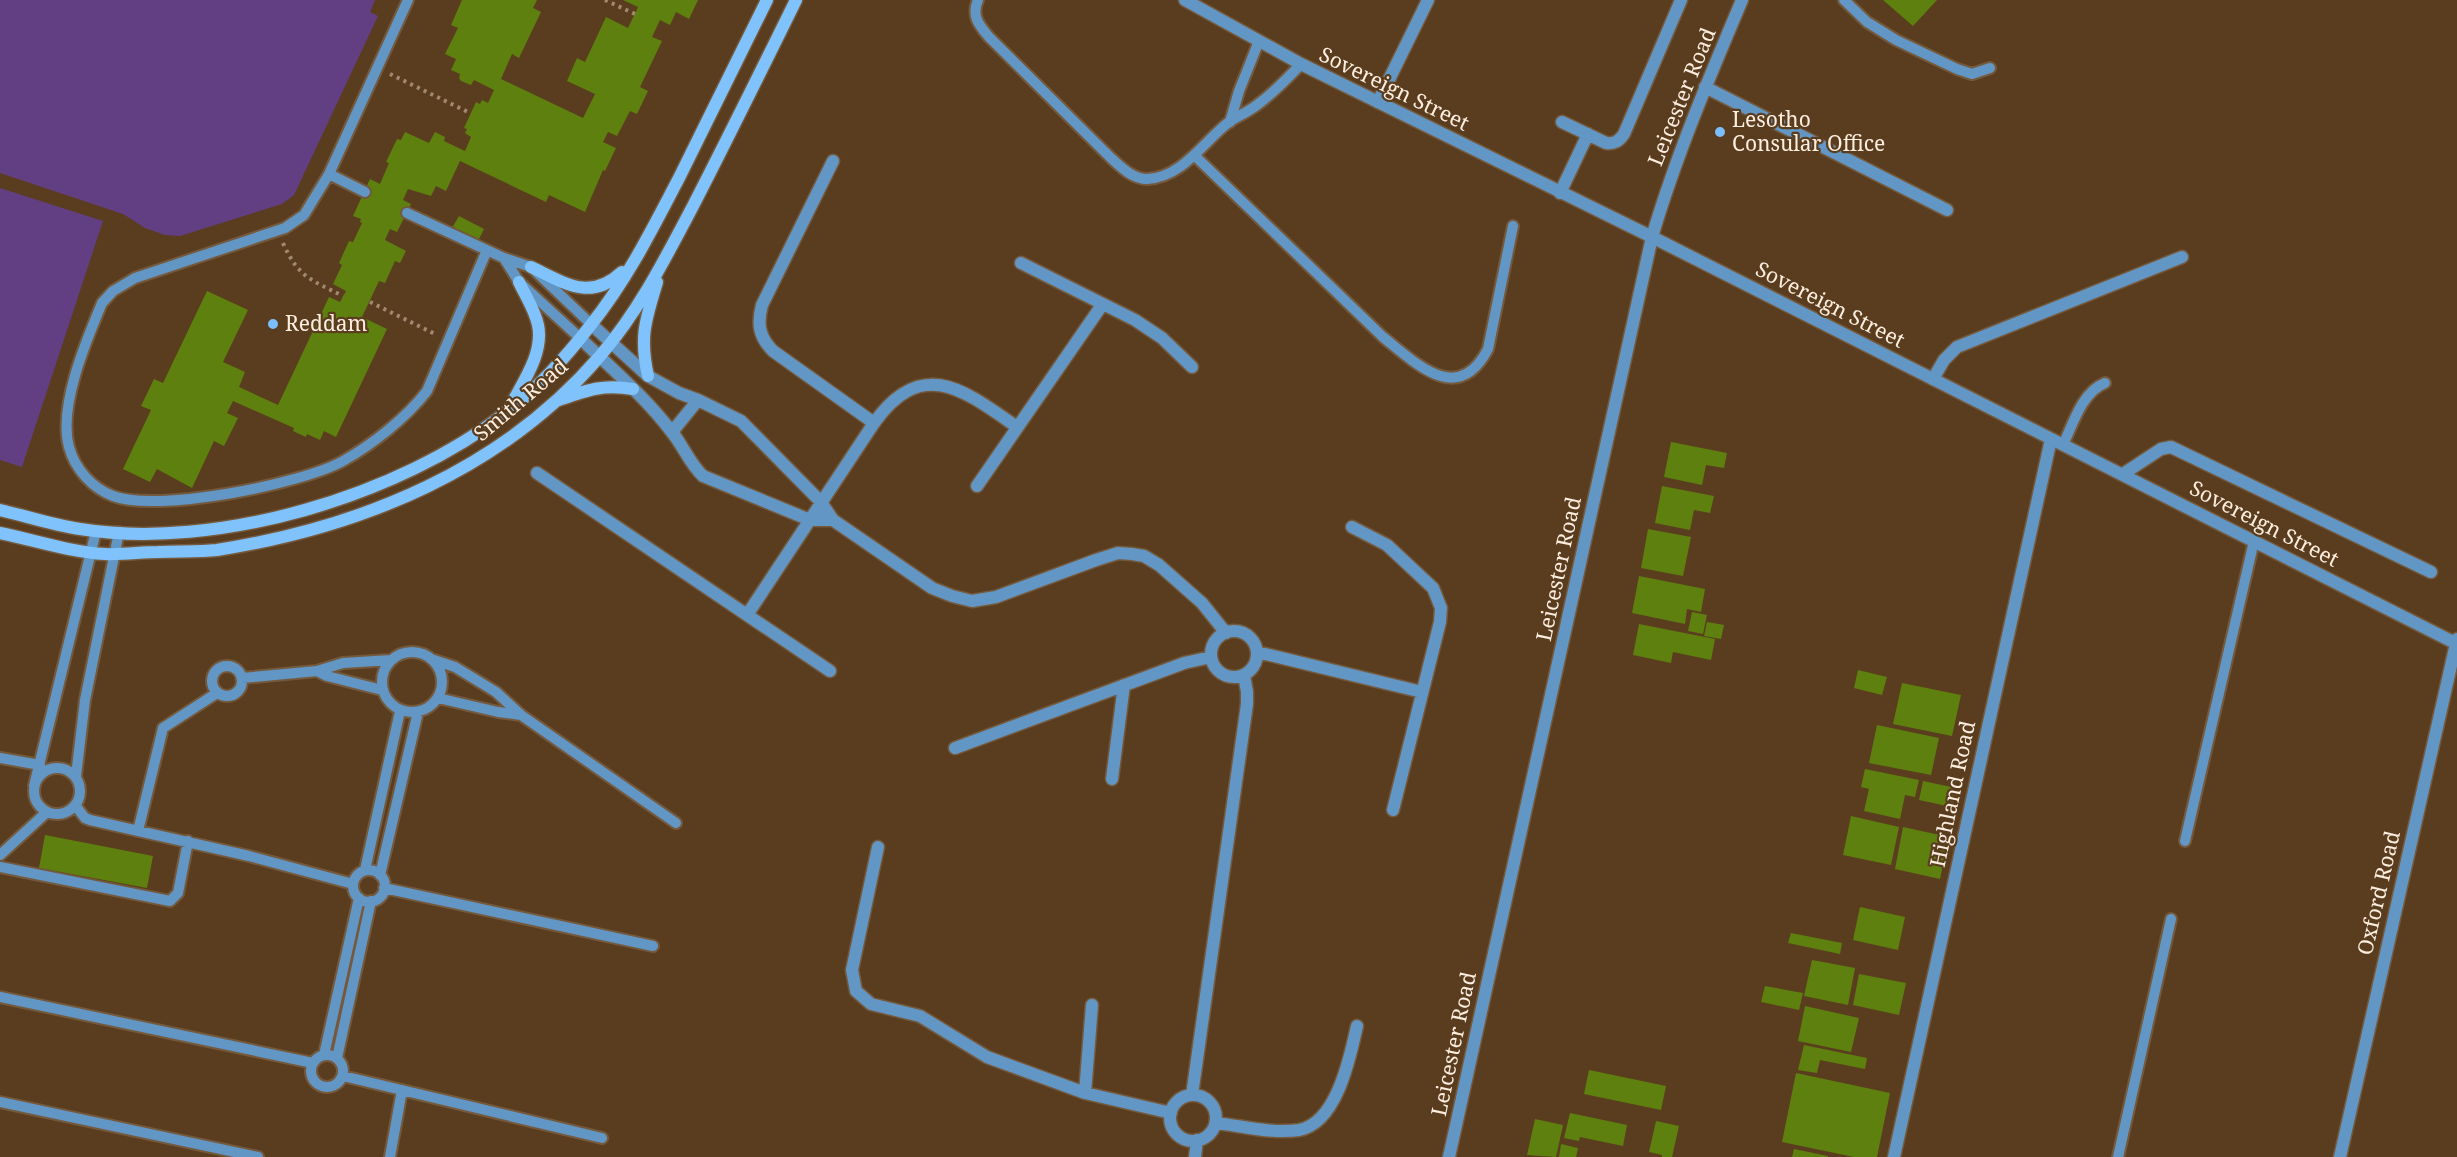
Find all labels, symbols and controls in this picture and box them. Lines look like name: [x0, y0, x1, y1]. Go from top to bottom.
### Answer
street label: Leicester Road: [1641, 23, 1722, 170]
street label: Sovereign Street: [1315, 40, 1474, 137]
place label: Lesotho Consular Office: [1732, 105, 1885, 157]
marker: Lesotho Consular Office: [1713, 125, 1727, 139]
street label: Sovereign Street: [1751, 254, 1910, 354]
place label: Reddam: [285, 309, 368, 337]
marker: Reddam: [266, 317, 280, 331]
street label: Smith Road: [467, 352, 573, 447]
street label: Sovereign Street: [2185, 473, 2344, 573]
street label: Leicester Road: [1529, 494, 1587, 643]
street label: Highland Road: [1923, 718, 1981, 870]
street label: Oxford Road: [2350, 828, 2406, 958]
street label: Leicester Road: [1424, 969, 1482, 1118]

